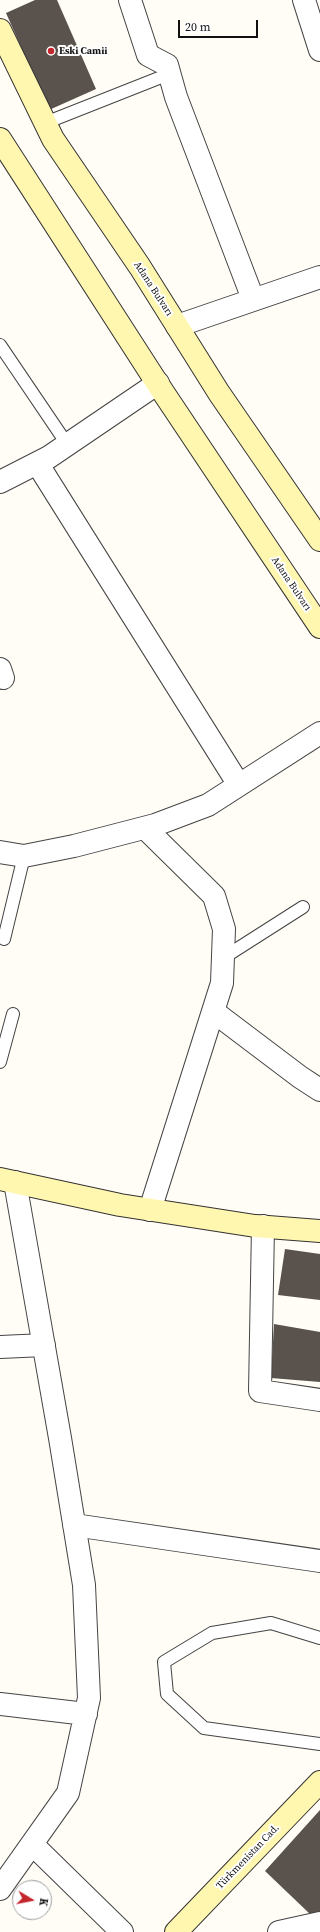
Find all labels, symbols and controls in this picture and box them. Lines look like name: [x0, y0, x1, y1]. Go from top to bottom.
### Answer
scale bar: [180, 12, 260, 38]
text: 20 m: [185, 19, 211, 35]
place label: Eski Camii: [59, 45, 108, 57]
marker: Eski Camii: [46, 46, 56, 56]
street label: Adana Bulvarı: [131, 260, 175, 318]
street label: Adana Bulvarı: [269, 555, 313, 613]
street label: Türkmenistan Cad.: [214, 1822, 282, 1892]
north arrow: [12, 1880, 52, 1920]
text: K: [35, 1897, 51, 1907]

